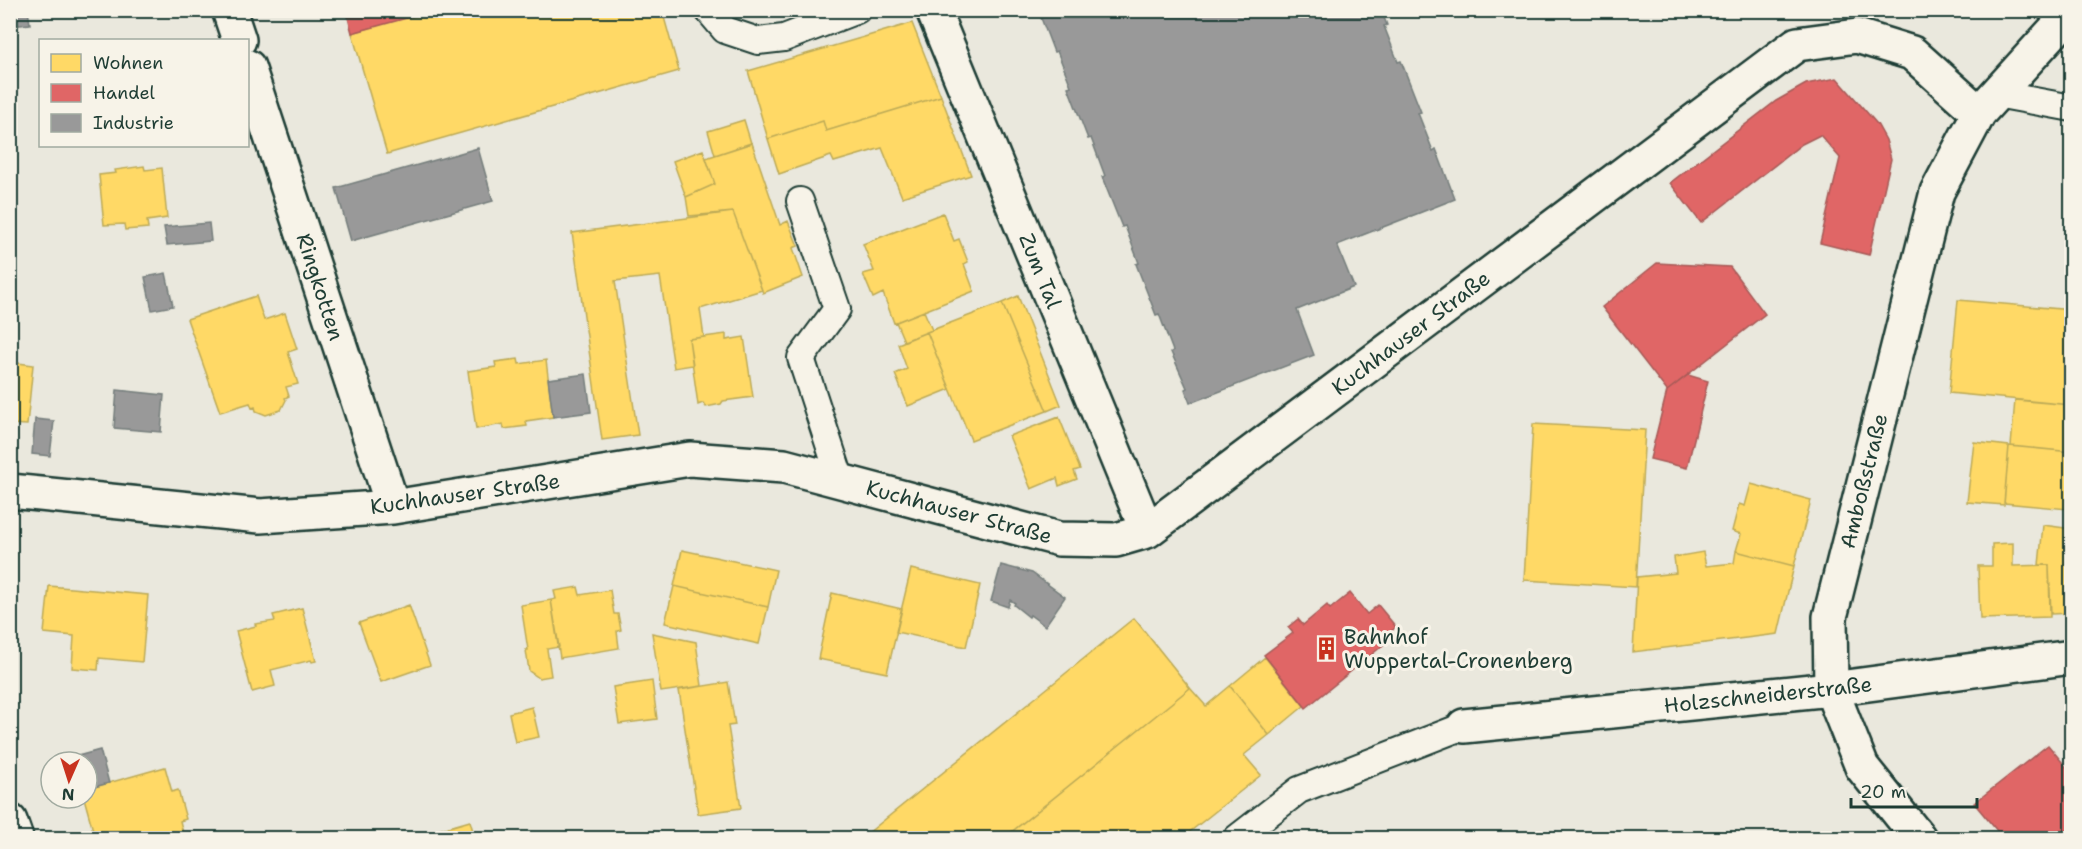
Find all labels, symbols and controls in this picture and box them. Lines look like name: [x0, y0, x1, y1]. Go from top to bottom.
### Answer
legend: [39, 39, 249, 147]
text: Wohnen: [93, 51, 163, 75]
text: Handel: [93, 81, 155, 105]
text: Industrie: [93, 111, 174, 135]
street label: Zum Tal: [1012, 229, 1068, 313]
street label: Ringkotten: [290, 230, 351, 344]
street label: Kuchhauser Straße: [1326, 264, 1496, 402]
street label: Amboßstraße: [1834, 411, 1894, 551]
street label: Kuchhauser Straße: [368, 467, 562, 521]
street label: Kuchhauser Straße: [863, 474, 1055, 550]
place label: Bahnhof Wuppertal-Cronenberg: [1344, 623, 1573, 675]
building icon: Bahnhof Wuppertal-Cronenberg: [1313, 636, 1339, 662]
street label: Holzschneiderstraße: [1662, 670, 1874, 720]
north arrow: [39, 750, 99, 810]
scale bar: [1851, 771, 1977, 809]
text: 20 m: [1860, 780, 1906, 804]
text: N: [61, 784, 75, 805]

